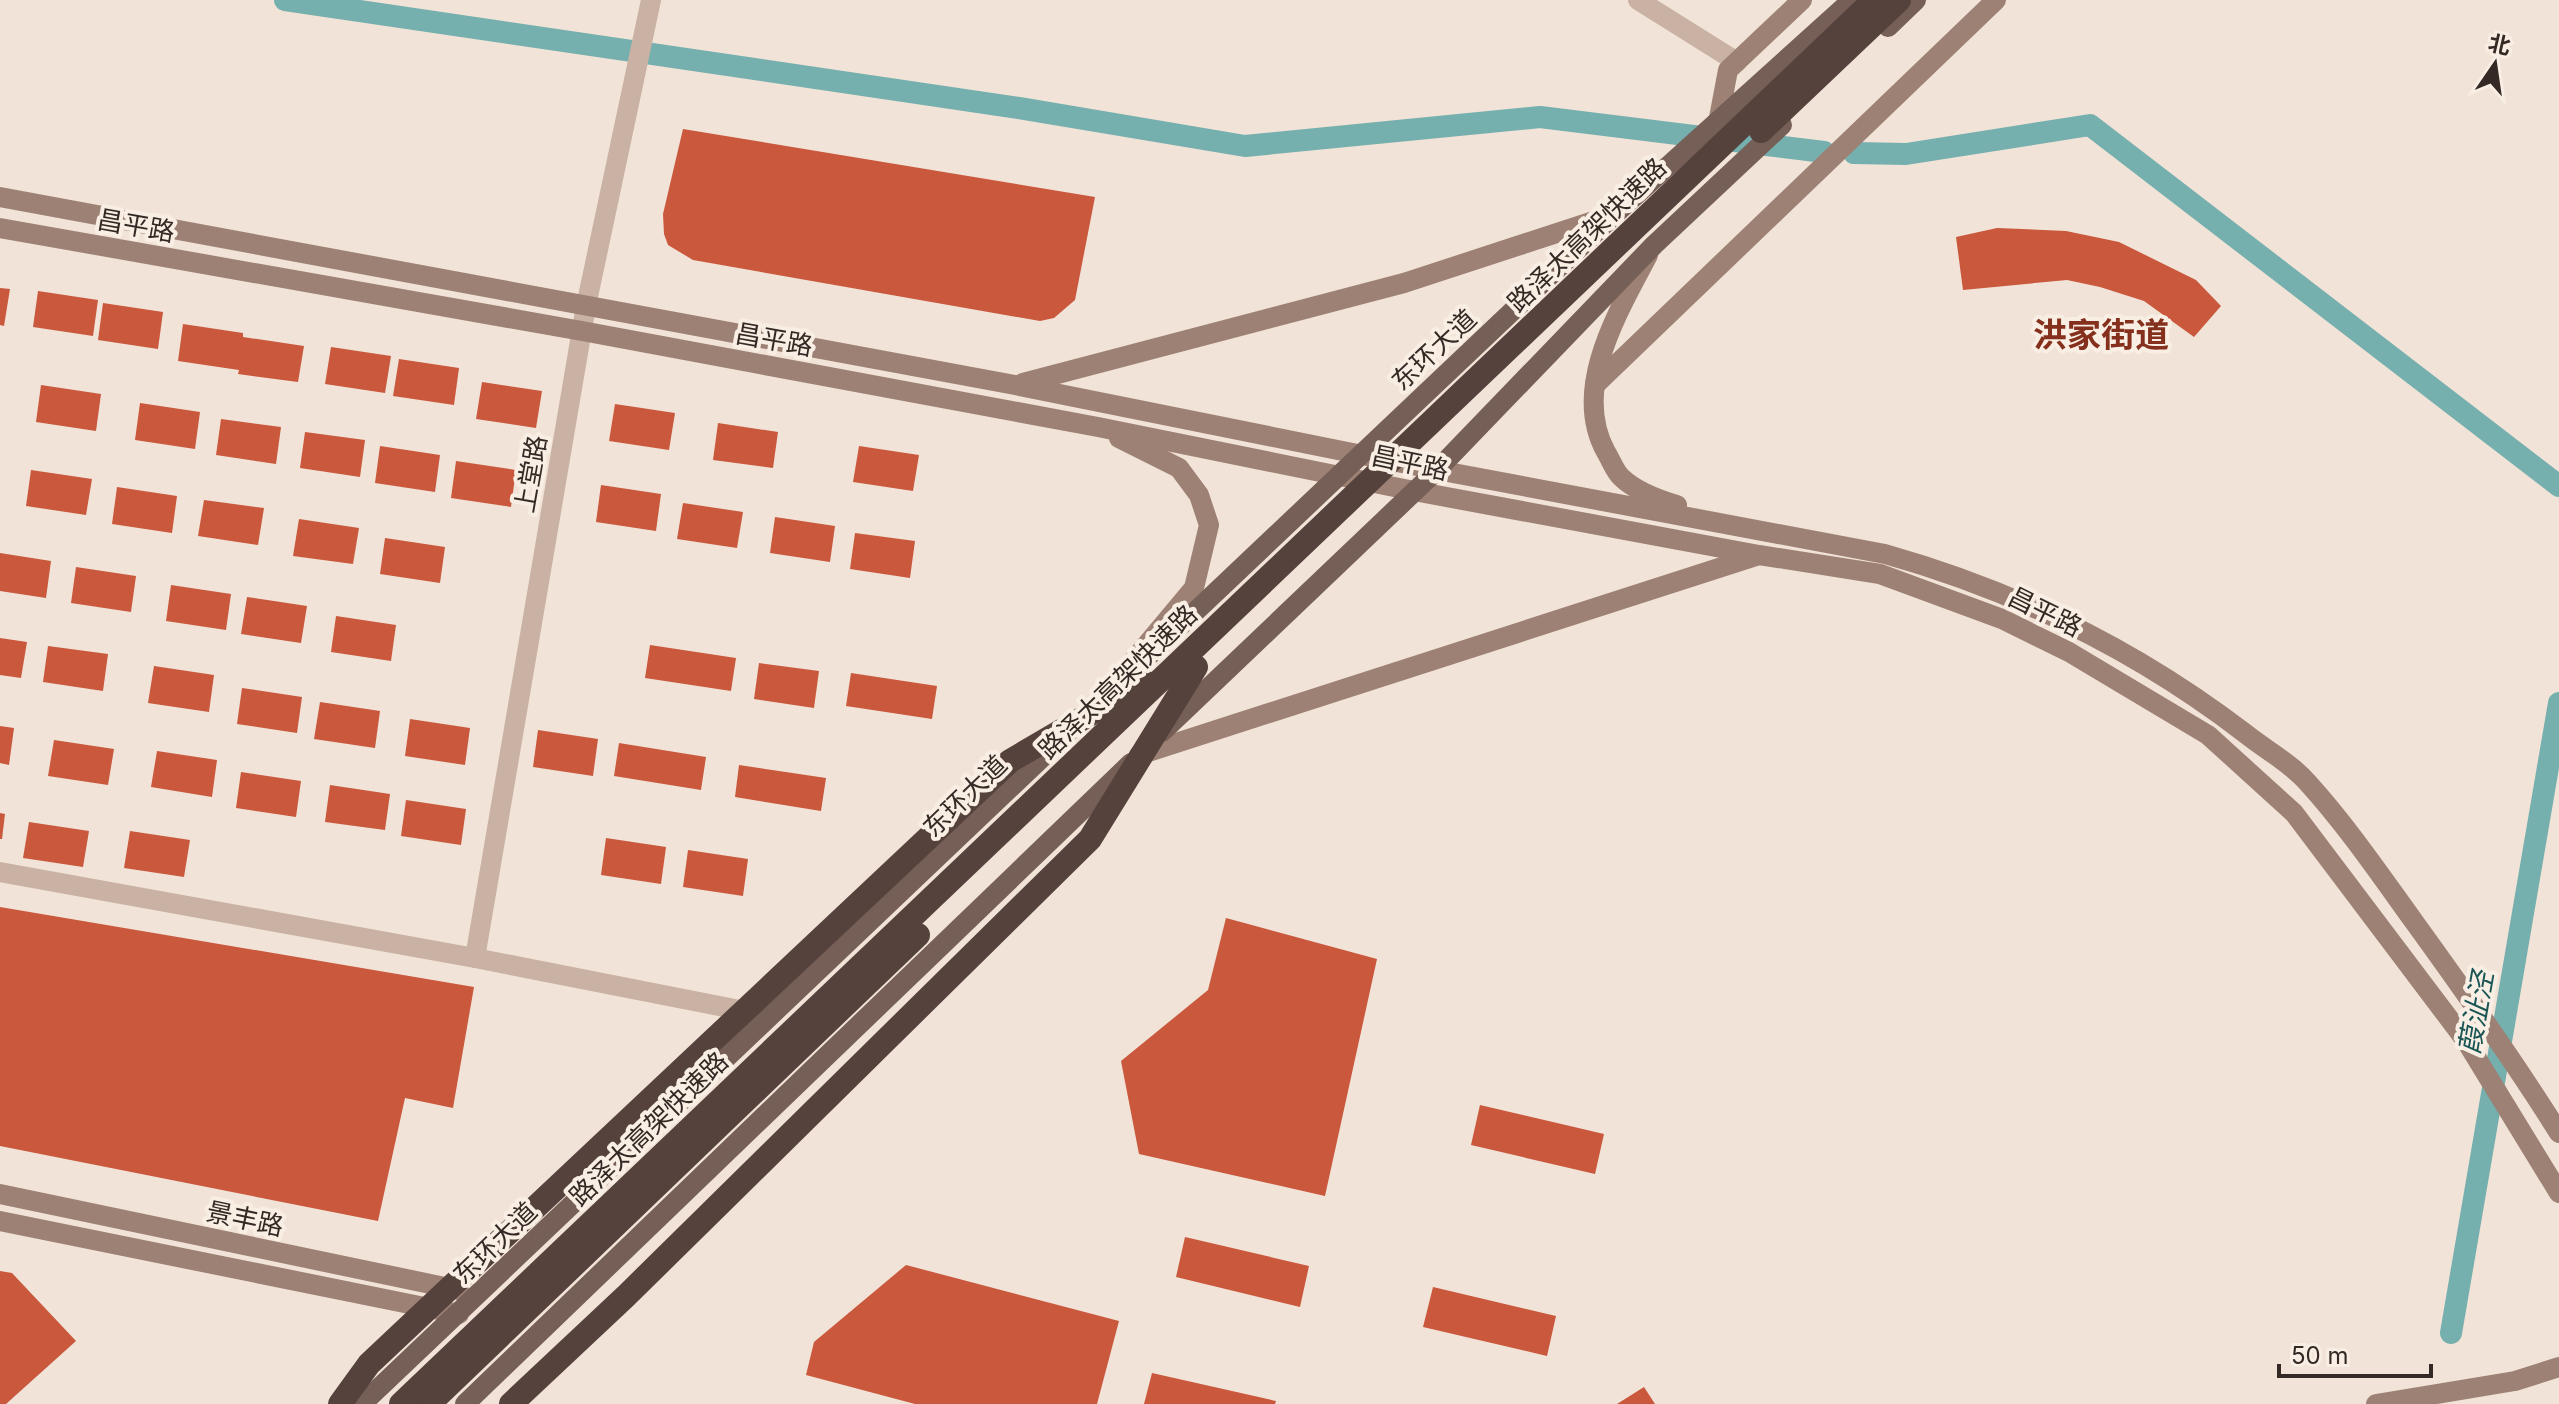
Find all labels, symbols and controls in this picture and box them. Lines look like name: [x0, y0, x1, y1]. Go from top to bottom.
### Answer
north arrow: [2455, 24, 2535, 104]
text: 北: [2486, 29, 2513, 60]
street label: 路泽太高架快速路: [1501, 151, 1672, 318]
street label: 昌平路: [95, 203, 177, 248]
street label: 东环大道: [1385, 303, 1482, 396]
district label: 洪家街道: [2033, 314, 2169, 355]
street label: 昌平路: [733, 317, 815, 362]
street label: 上堂路: [508, 433, 553, 515]
street label: 昌平路: [1369, 439, 1451, 486]
street label: 昌平路: [2003, 581, 2087, 643]
street label: 路泽太高架快速路: [1032, 598, 1203, 765]
street label: 东环大道: [916, 748, 1013, 843]
water label: 葭沚泾: [2452, 966, 2501, 1057]
street label: 路泽太高架快速路: [563, 1045, 734, 1212]
street label: 景丰路: [204, 1195, 286, 1242]
street label: 东环大道: [446, 1195, 543, 1290]
scale bar: [2279, 1328, 2431, 1378]
text: 50 m: [2291, 1341, 2349, 1370]

